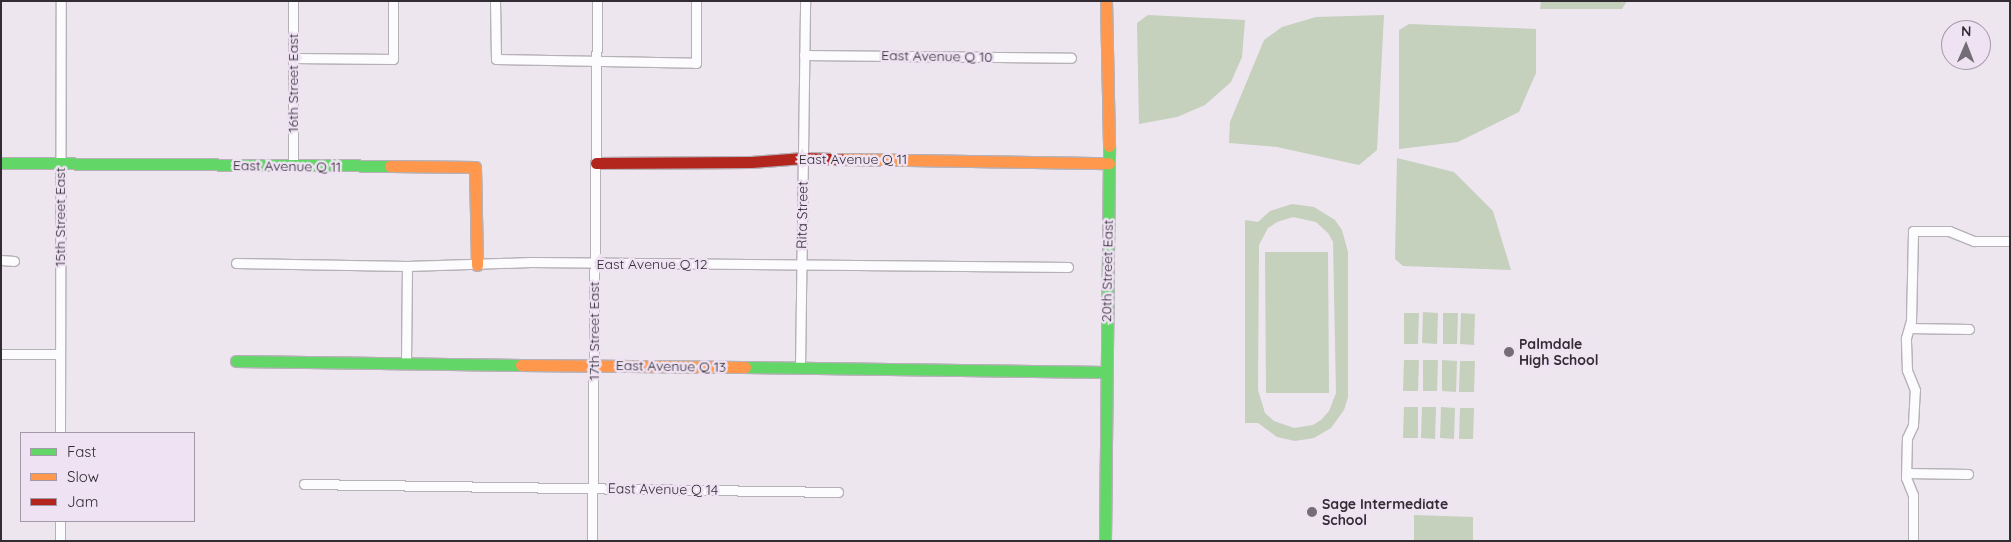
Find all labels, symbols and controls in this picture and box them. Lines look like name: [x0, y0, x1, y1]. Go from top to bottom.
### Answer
north arrow: [1941, 20, 1991, 70]
text: N: [1961, 22, 1972, 40]
street label: 16th Street East: [285, 33, 301, 133]
street label: East Avenue Q 10: [881, 47, 993, 65]
street label: East Avenue Q 11: [799, 151, 907, 167]
street label: East Avenue Q 11: [233, 157, 341, 175]
street label: 15th Street East: [52, 167, 68, 267]
street label: Rita Street: [793, 181, 811, 249]
street label: 20th Street East: [1098, 220, 1116, 322]
street label: East Avenue Q 12: [597, 256, 707, 272]
street label: 17th Street East: [586, 282, 602, 380]
place label: Palmdale High School: [1519, 336, 1599, 368]
marker: Palmdale High School: [1503, 346, 1515, 358]
street label: East Avenue Q 13: [616, 357, 726, 375]
legend: [20, 432, 195, 522]
text: Fast: [67, 442, 96, 461]
text: Slow: [67, 467, 99, 486]
street label: East Avenue Q 14: [608, 480, 718, 498]
text: Jam: [67, 492, 98, 511]
place label: Sage Intermediate School: [1322, 496, 1448, 528]
marker: Sage Intermediate School: [1306, 506, 1318, 518]

